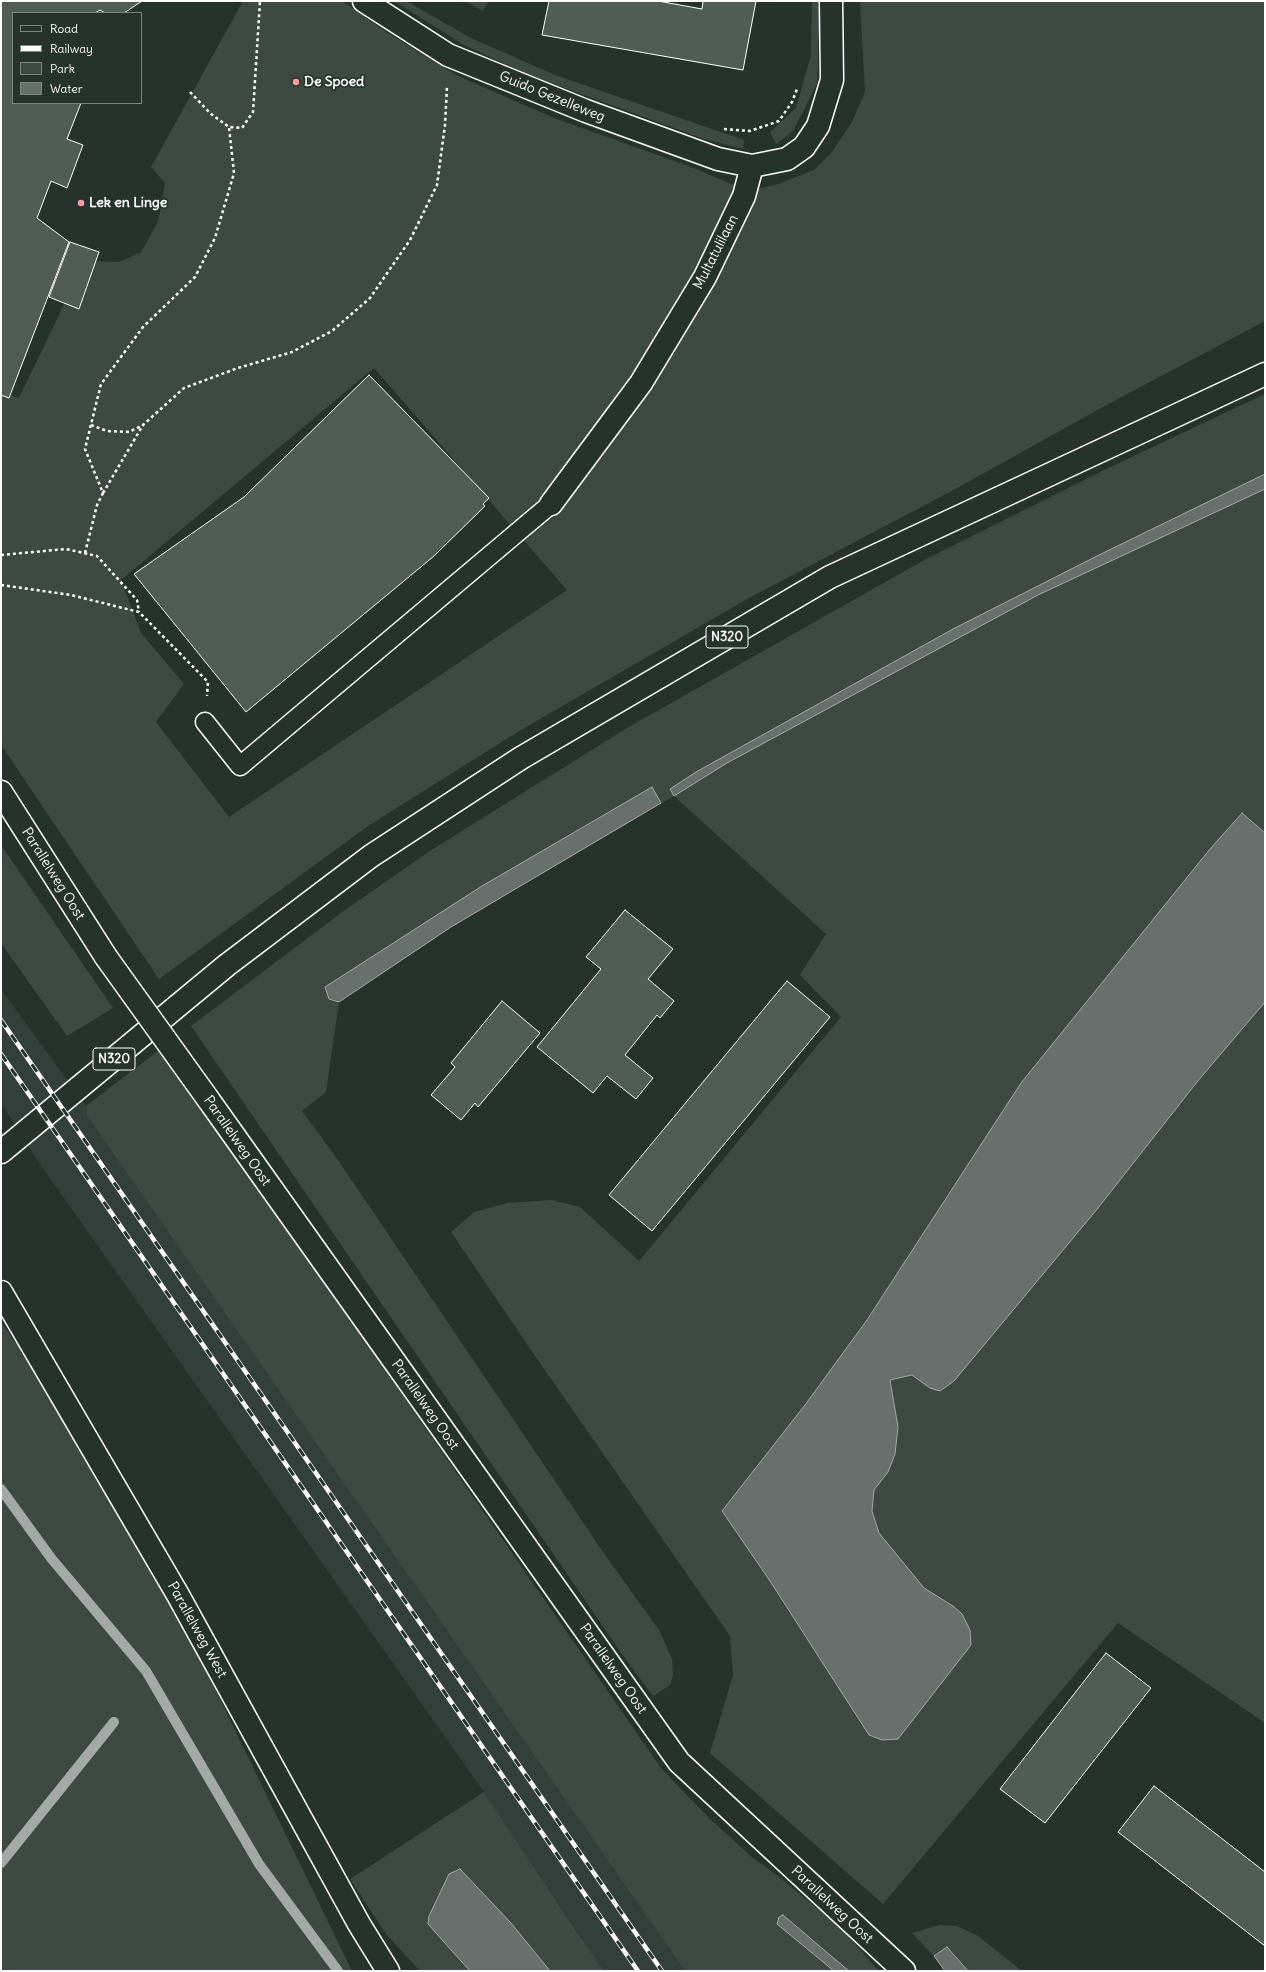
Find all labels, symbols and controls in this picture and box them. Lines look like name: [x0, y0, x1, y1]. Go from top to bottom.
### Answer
legend: [12, 12, 142, 104]
text: Road: [50, 21, 78, 36]
text: Railway: [50, 41, 93, 56]
text: Park: [50, 61, 75, 76]
street label: Guido Gezelleweg: [497, 68, 607, 126]
place label: De Spoed: [304, 74, 364, 90]
marker: De Spoed: [291, 77, 301, 87]
text: Water: [50, 81, 83, 96]
place label: Lek en Linge: [89, 195, 167, 211]
marker: Lek en Linge: [76, 198, 86, 208]
street label: Multatulilaan: [690, 212, 742, 292]
road number: N320: [706, 626, 748, 648]
street label: Parallelweg Oost: [18, 825, 88, 923]
road number: N320: [93, 1048, 135, 1070]
street label: Parallelweg Oost: [200, 1093, 274, 1189]
street label: Parallelweg Oost: [388, 1357, 462, 1453]
street label: Parallelweg West: [164, 1579, 230, 1681]
street label: Parallelweg Oost: [576, 1621, 650, 1717]
street label: Parallelweg Oost: [787, 1863, 877, 1947]

